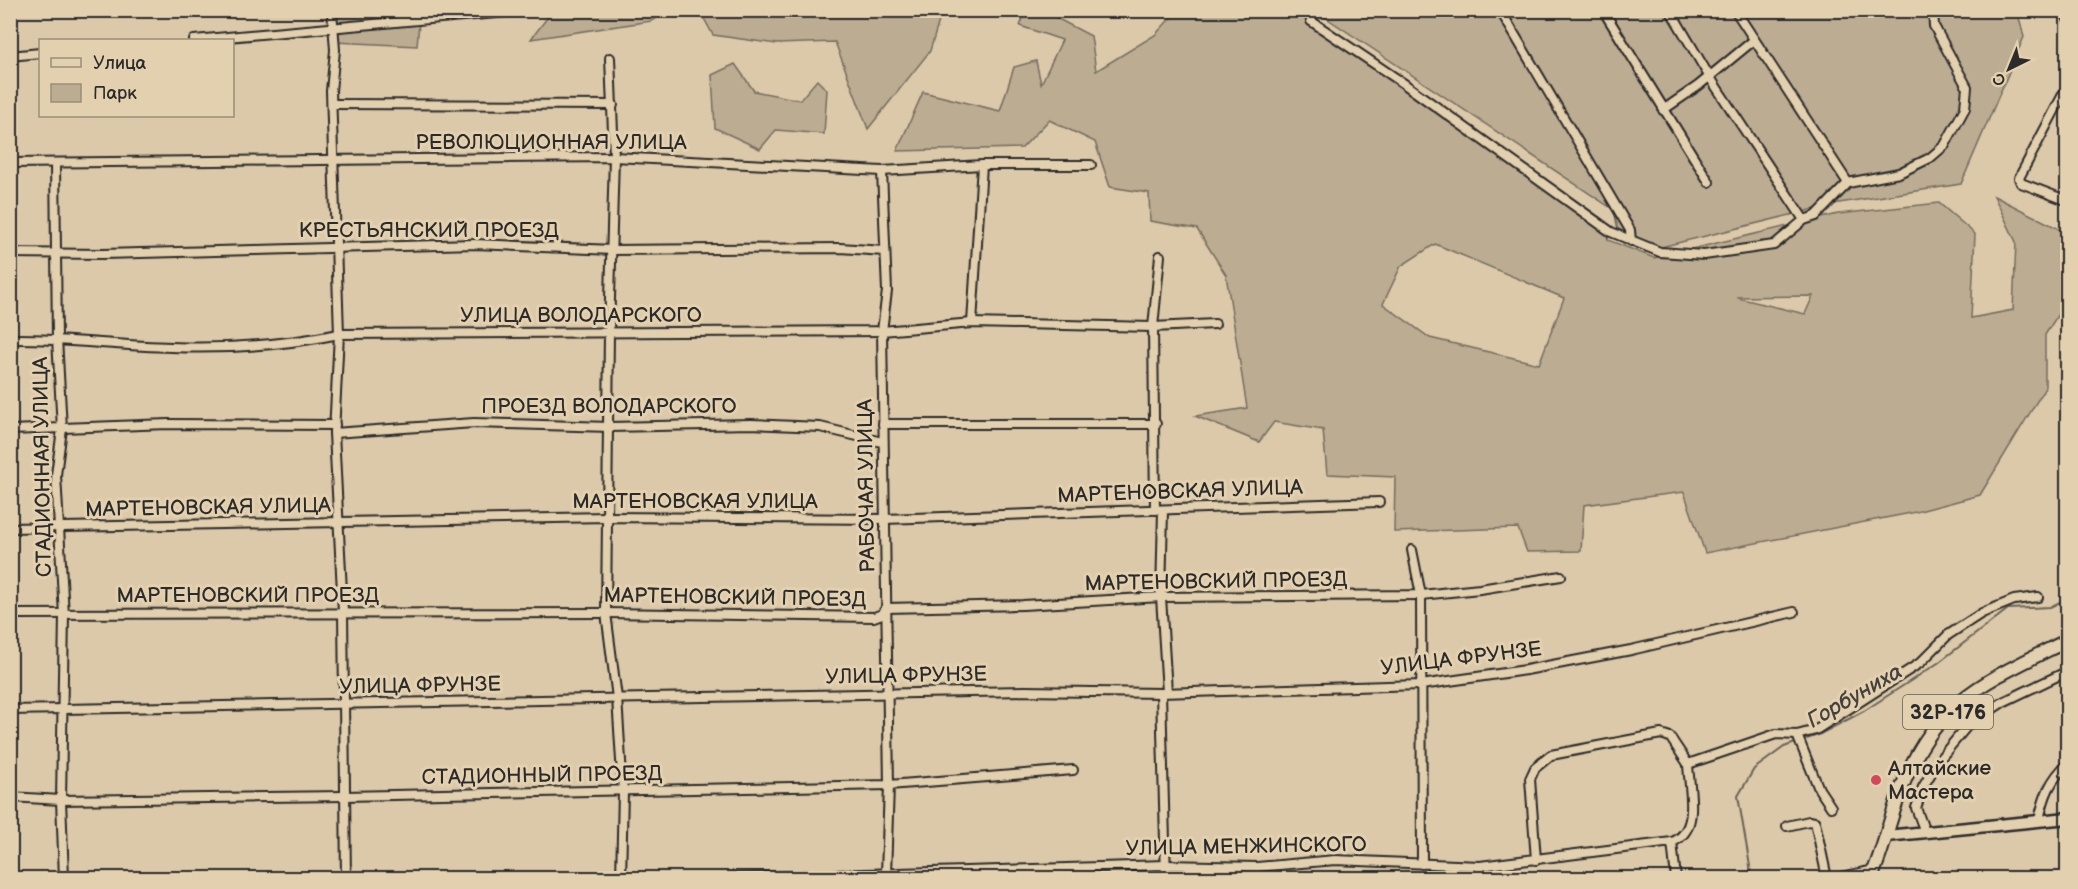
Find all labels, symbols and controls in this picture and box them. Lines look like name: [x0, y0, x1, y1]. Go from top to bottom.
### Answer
legend: [39, 39, 234, 117]
north arrow: [1979, 39, 2039, 99]
text: Улица: [93, 53, 147, 74]
text: С: [1989, 68, 2010, 90]
text: Парк: [93, 83, 137, 104]
street label: РЕВОЛЮЦИОННАЯ УЛИЦА: [415, 130, 687, 155]
street label: КРЕСТЬЯНСКИЙ ПРОЕЗД: [299, 218, 559, 243]
street label: УЛИЦА ВОЛОДАРСКОГО: [460, 303, 702, 328]
street label: СТАДИОННАЯ УЛИЦА: [28, 356, 57, 577]
street label: ПРОЕЗД ВОЛОДАРСКОГО: [481, 394, 737, 419]
street label: РАБОЧАЯ УЛИЦА: [852, 399, 881, 573]
street label: МАРТЕНОВСКАЯ УЛИЦА: [1057, 475, 1303, 508]
street label: МАРТЕНОВСКАЯ УЛИЦА: [572, 489, 818, 514]
street label: МАРТЕНОВСКАЯ УЛИЦА: [85, 493, 331, 522]
street label: МАРТЕНОВСКИЙ ПРОЕЗД: [1084, 567, 1348, 596]
street label: МАРТЕНОВСКИЙ ПРОЕЗД: [117, 583, 380, 608]
street label: МАРТЕНОВСКИЙ ПРОЕЗД: [603, 583, 867, 612]
street label: УЛИЦА ФРУНЗЕ: [1379, 636, 1543, 681]
water label: Горбуниха: [1802, 658, 1907, 734]
street label: УЛИЦА ФРУНЗЕ: [825, 662, 987, 689]
street label: УЛИЦА ФРУНЗЕ: [339, 672, 501, 699]
road number: 32Р-176: [1903, 695, 1993, 729]
place label: Алтайские Мастера: [1887, 756, 1992, 805]
street label: СТАДИОННЫЙ ПРОЕЗД: [421, 761, 663, 790]
marker: Алтайские Мастера: [1869, 773, 1883, 787]
street label: УЛИЦА МЕНЖИНСКОГО: [1125, 832, 1367, 861]

